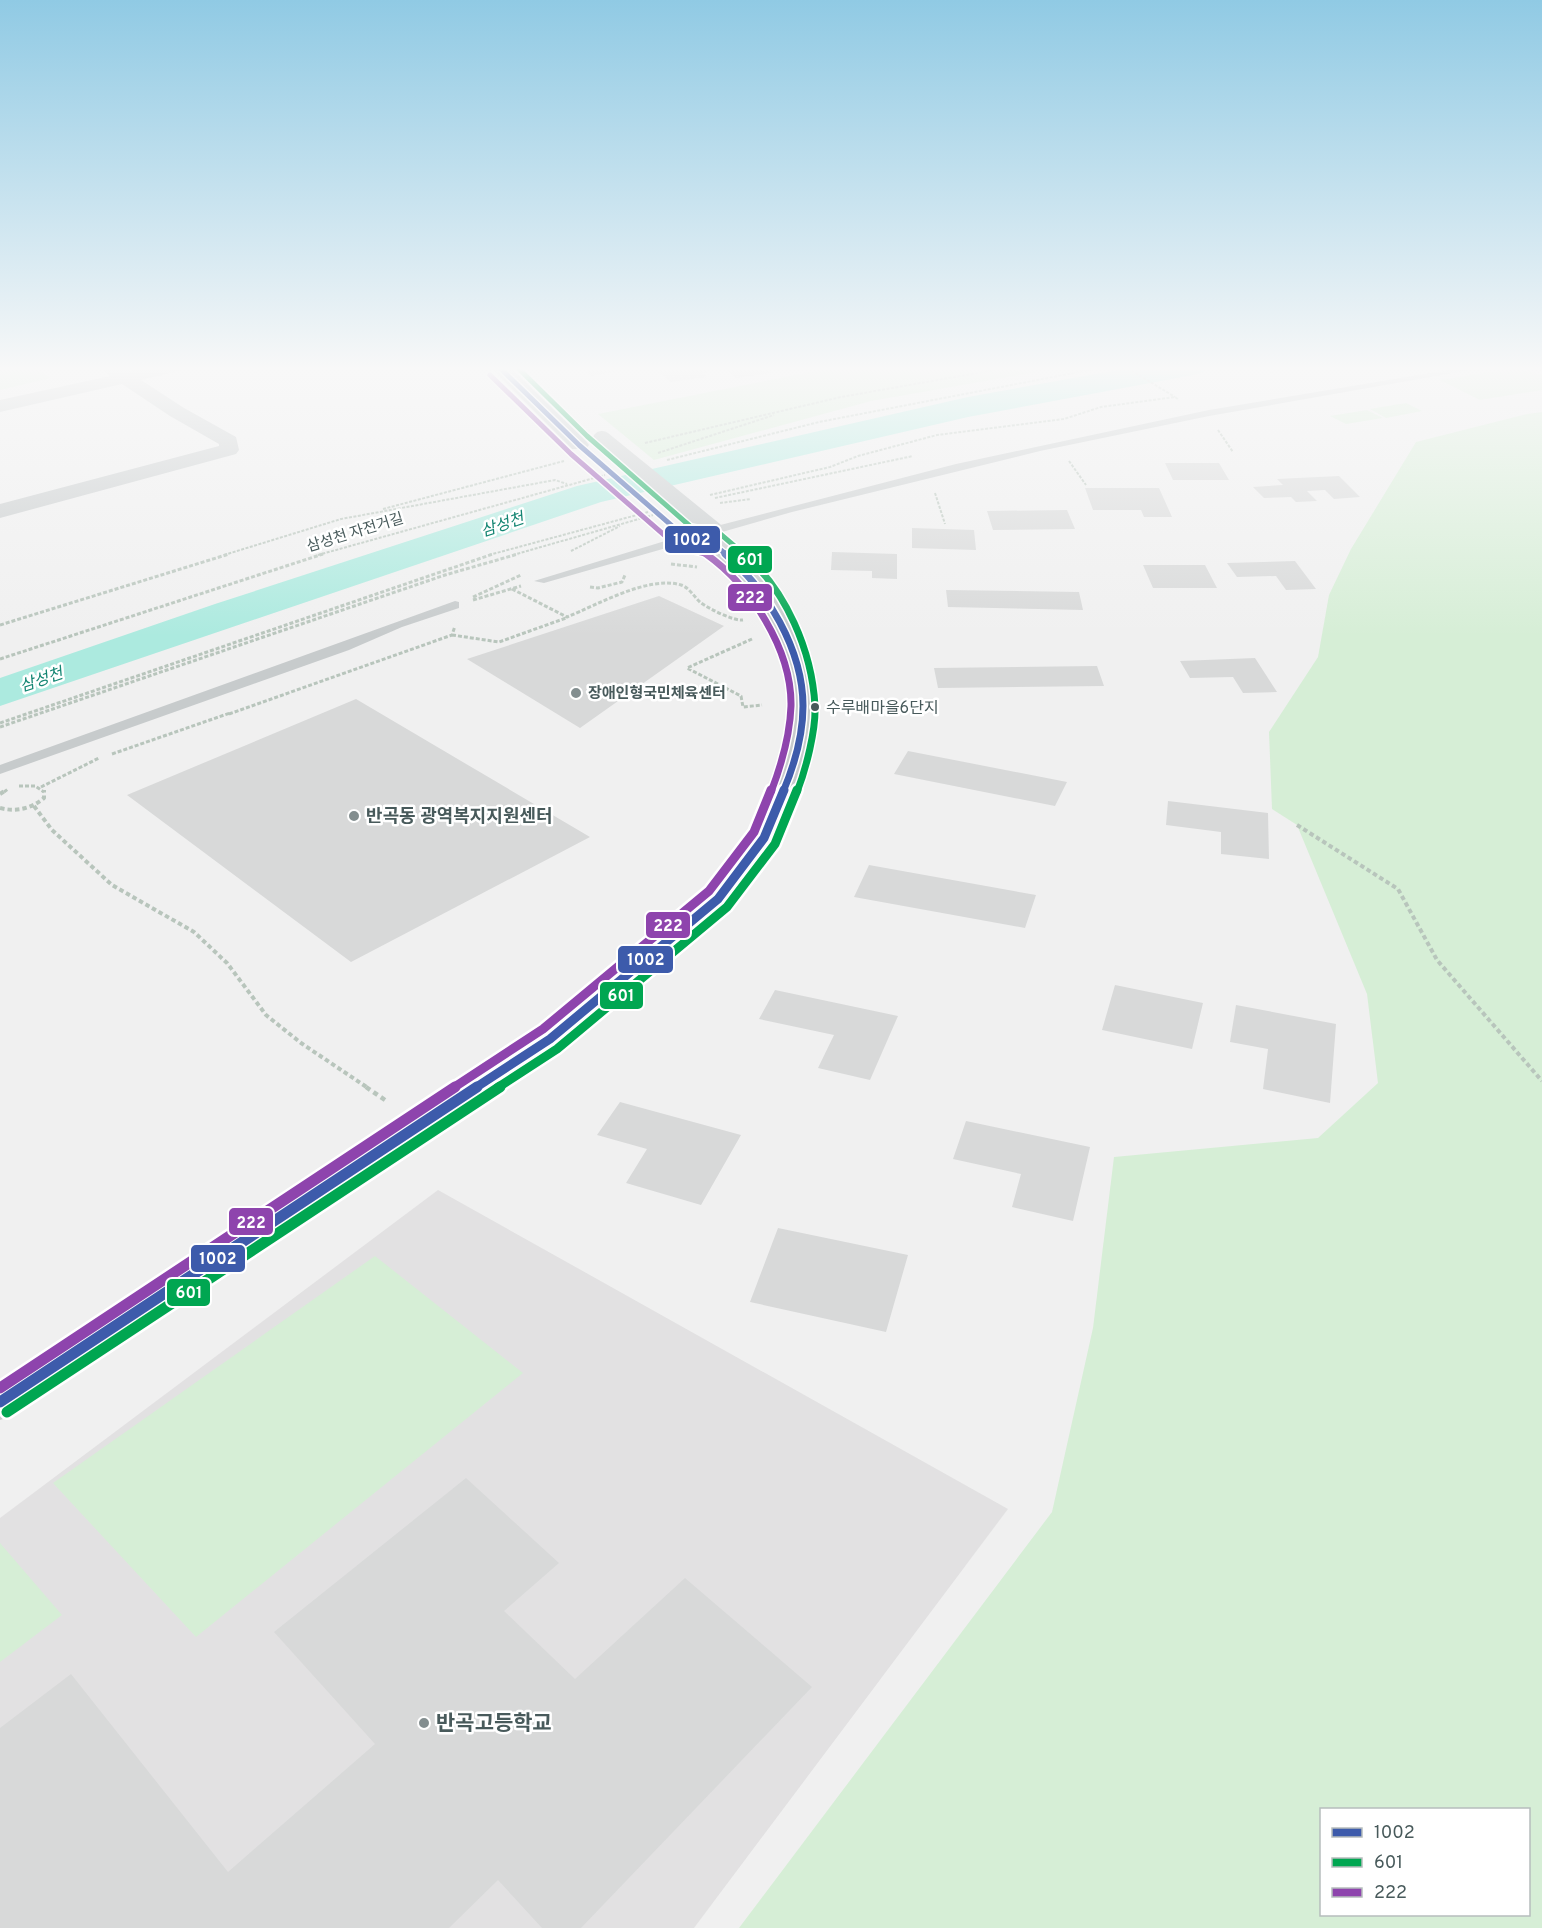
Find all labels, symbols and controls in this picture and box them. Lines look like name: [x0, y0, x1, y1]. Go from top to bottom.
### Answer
street label: 삼성천 자전거길: [304, 509, 406, 557]
water label: 삼성천: [479, 509, 529, 543]
line badge: 1002: [664, 525, 721, 554]
text: 1002: [673, 531, 711, 551]
line badge: 601: [727, 545, 773, 574]
text: 601: [737, 551, 763, 571]
line badge: 222: [727, 583, 773, 612]
text: 222: [735, 589, 765, 609]
water label: 삼성천: [18, 664, 68, 698]
place label: 장애인형국민체육센터: [588, 685, 726, 704]
marker: 장애인형국민체육센터: [569, 686, 583, 700]
place label: 수루배마을6단지: [826, 699, 939, 719]
marker: 수루배마을6단지: [809, 701, 821, 713]
place label: 반곡동 광역복지지원센터: [366, 806, 553, 829]
marker: 반곡동 광역복지지원센터: [347, 809, 361, 823]
line badge: 222: [645, 911, 691, 939]
text: 222: [653, 917, 683, 937]
line badge: 1002: [617, 945, 674, 974]
text: 1002: [627, 951, 665, 971]
line badge: 601: [599, 981, 644, 1010]
text: 601: [608, 987, 634, 1007]
line badge: 222: [228, 1207, 274, 1236]
text: 222: [236, 1214, 266, 1234]
line badge: 1002: [190, 1244, 246, 1273]
text: 1002: [199, 1250, 237, 1270]
line badge: 601: [166, 1278, 211, 1307]
text: 601: [176, 1284, 202, 1304]
place label: 반곡고등학교: [436, 1711, 552, 1738]
marker: 반곡고등학교: [417, 1716, 431, 1730]
legend: [1320, 1808, 1530, 1916]
text: 1002: [1374, 1822, 1415, 1845]
text: 601: [1374, 1852, 1403, 1875]
text: 222: [1374, 1882, 1407, 1905]

